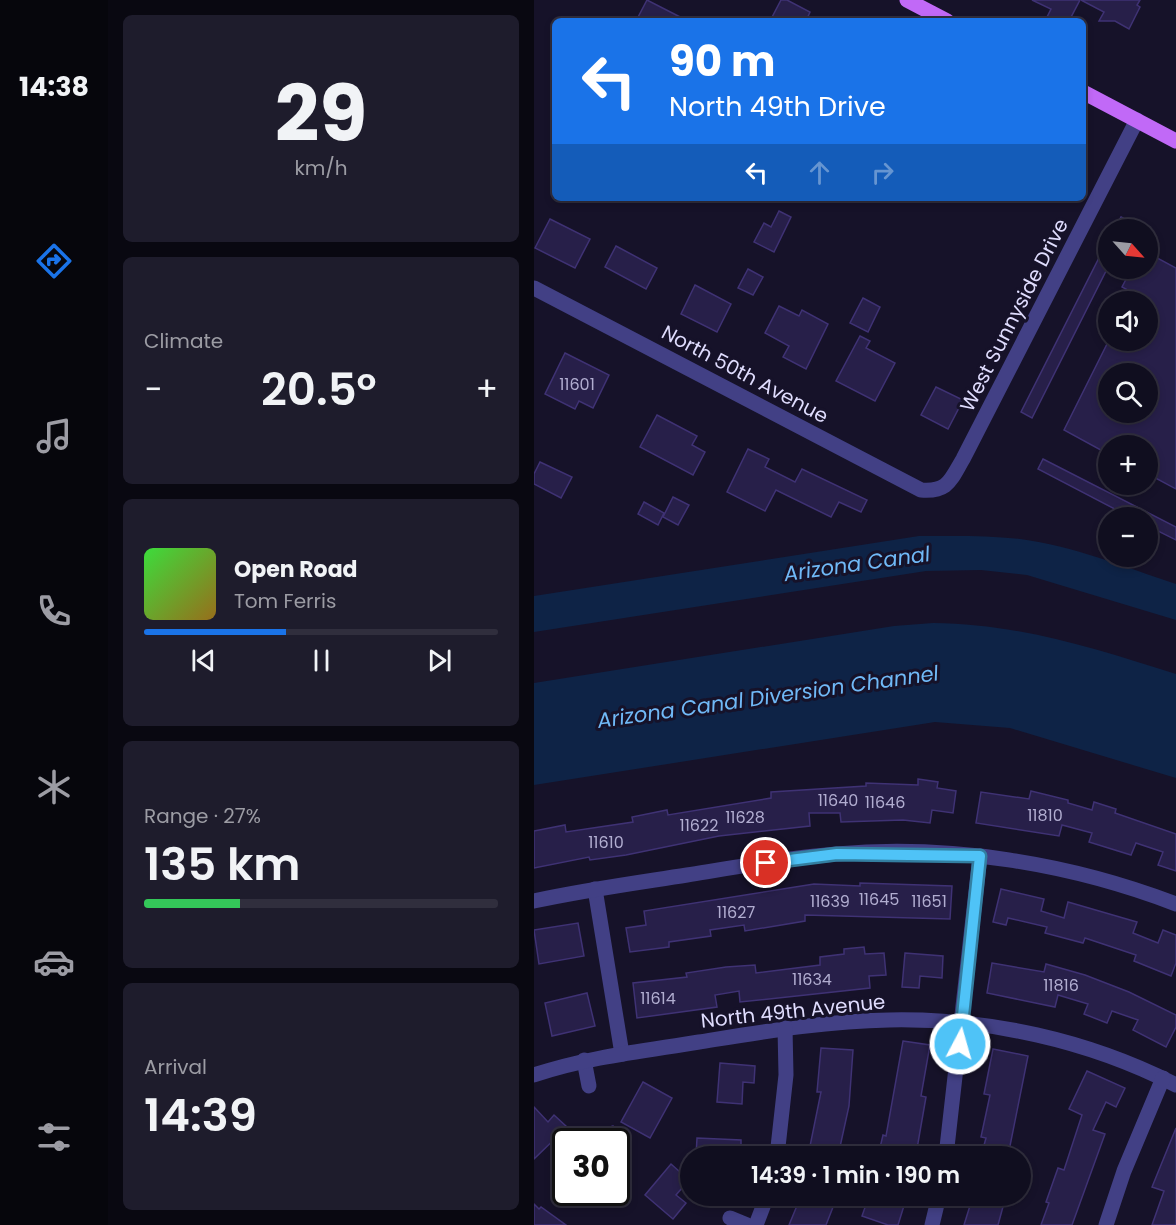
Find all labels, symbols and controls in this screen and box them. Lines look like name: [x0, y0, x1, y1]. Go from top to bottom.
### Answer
text: 90 m: [669, 32, 776, 91]
icon: left: [570, 42, 648, 120]
text: 29: [275, 59, 367, 168]
text: 14:38: [19, 68, 89, 105]
text: North 49th Drive: [669, 88, 886, 125]
text: km/h: [294, 154, 348, 182]
icon: left: [740, 156, 773, 189]
icon: ahead: [803, 156, 836, 189]
icon: right: [866, 156, 899, 189]
street label: West Sunnyside Drive: [953, 214, 1075, 416]
north arrow: [1098, 219, 1158, 279]
map controls: [1098, 219, 1158, 567]
icon: directions: [33, 240, 75, 282]
button: sound: [1098, 291, 1158, 351]
street label: North 50th Avenue: [657, 318, 833, 430]
text: Climate: [144, 327, 223, 355]
text: 20.5°: [261, 358, 377, 421]
button: search: [1098, 363, 1158, 423]
text: −: [144, 366, 162, 413]
text: +: [475, 366, 498, 413]
house number: 11601: [559, 373, 595, 396]
icon: music: [33, 415, 75, 457]
button: +: [1098, 435, 1158, 495]
button: −: [1098, 507, 1158, 567]
water label: Arizona Canal: [781, 539, 933, 588]
text: Open Road: [234, 554, 358, 585]
text: Tom Ferris: [234, 587, 336, 615]
icon: phone: [33, 590, 75, 632]
icon: previous: [187, 644, 220, 677]
icon: pause: [305, 644, 338, 677]
icon: next: [423, 644, 456, 677]
water label: Arizona Canal Diversion Channel: [594, 658, 941, 735]
icon: climate: [33, 766, 75, 808]
house number: 11640: [818, 789, 858, 812]
house number: 11646: [865, 791, 905, 814]
text: Range · 27%: [144, 802, 261, 830]
house number: 11810: [1027, 804, 1063, 827]
house number: 11628: [725, 806, 765, 829]
house number: 11622: [680, 814, 718, 837]
house number: 11610: [588, 831, 624, 854]
text: 135 km: [144, 833, 300, 896]
pin: [740, 837, 791, 888]
icon: arrive: [749, 846, 782, 879]
house number: 11645: [859, 888, 899, 911]
house number: 11639: [810, 890, 850, 913]
house number: 11651: [911, 890, 947, 913]
house number: 11627: [717, 901, 755, 924]
icon: car: [33, 941, 75, 983]
house number: 11634: [792, 968, 832, 991]
house number: 11816: [1043, 974, 1079, 997]
house number: 11614: [640, 987, 676, 1010]
street label: North 49th Avenue: [699, 987, 887, 1035]
position arrow: [928, 1012, 992, 1076]
text: Arrival: [144, 1053, 207, 1081]
text: 14:39: [144, 1084, 257, 1147]
icon: filters: [33, 1116, 75, 1158]
speed limit sign: 30: [552, 1128, 630, 1206]
text: 14:39 · 1 min · 190 m: [751, 1160, 960, 1191]

